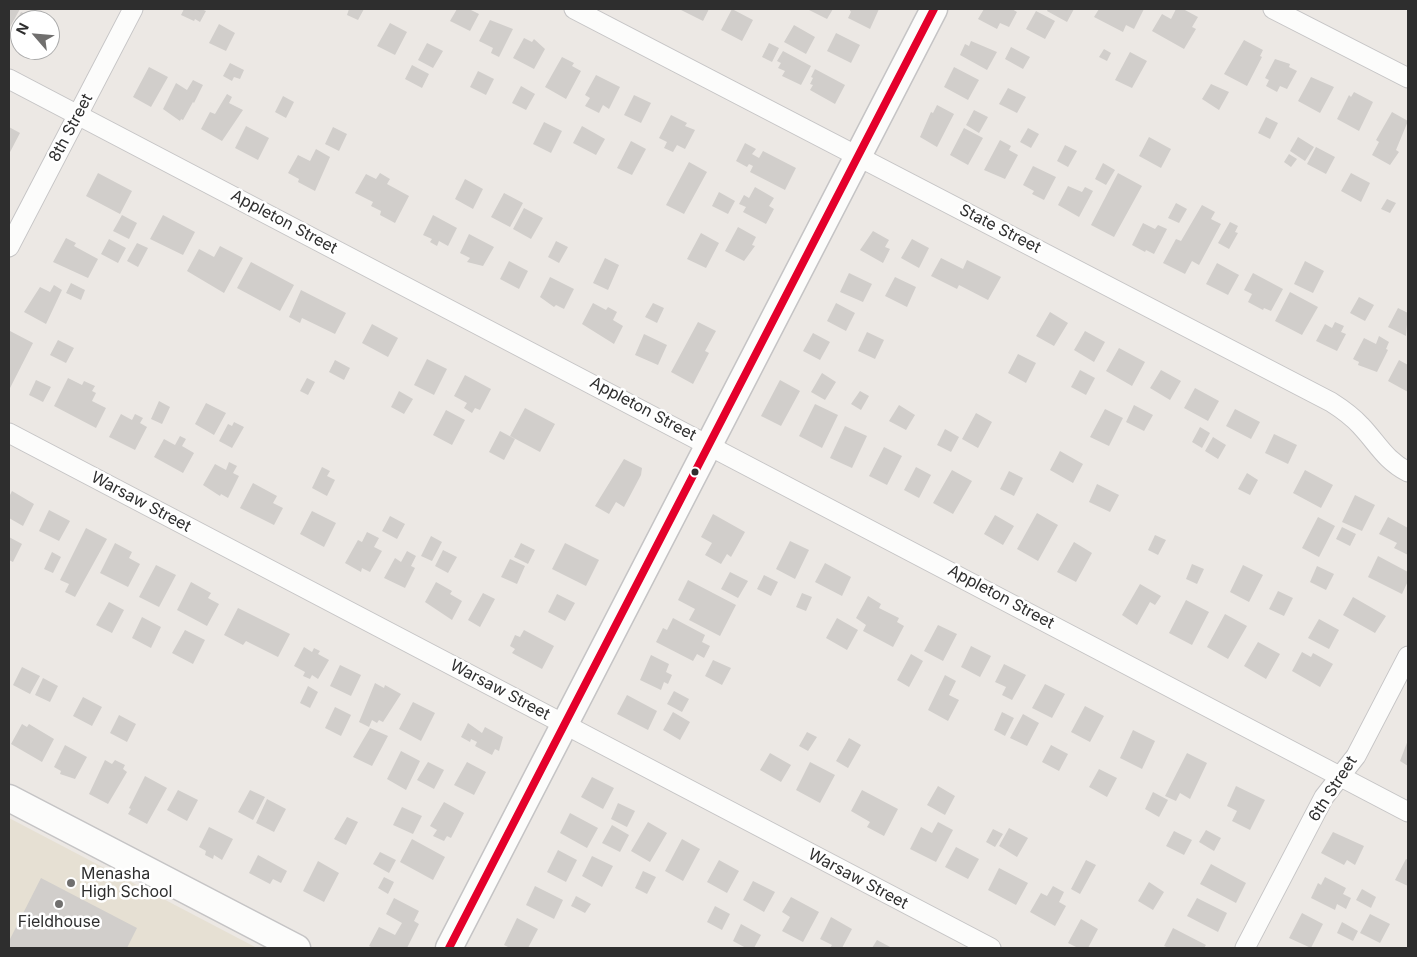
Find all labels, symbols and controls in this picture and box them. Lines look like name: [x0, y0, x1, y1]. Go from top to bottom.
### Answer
north arrow: [10, 10, 60, 60]
text: N: [12, 20, 32, 37]
street label: 8th Street: [45, 91, 97, 165]
street label: Appleton Street: [228, 186, 340, 258]
street label: State Street: [956, 200, 1044, 258]
street label: Appleton Street: [587, 373, 699, 445]
unlabelled marker: [690, 467, 700, 477]
street label: Warsaw Street: [88, 468, 194, 536]
street label: Appleton Street: [945, 561, 1057, 633]
street label: Warsaw Street: [447, 656, 553, 724]
street label: 6th Street: [1305, 753, 1361, 825]
street label: Warsaw Street: [805, 845, 911, 913]
place label: Menasha High School: [81, 864, 172, 902]
marker: Menasha High School: [65, 877, 77, 889]
marker: Fieldhouse: [53, 898, 65, 910]
place label: Fieldhouse: [18, 912, 100, 932]

